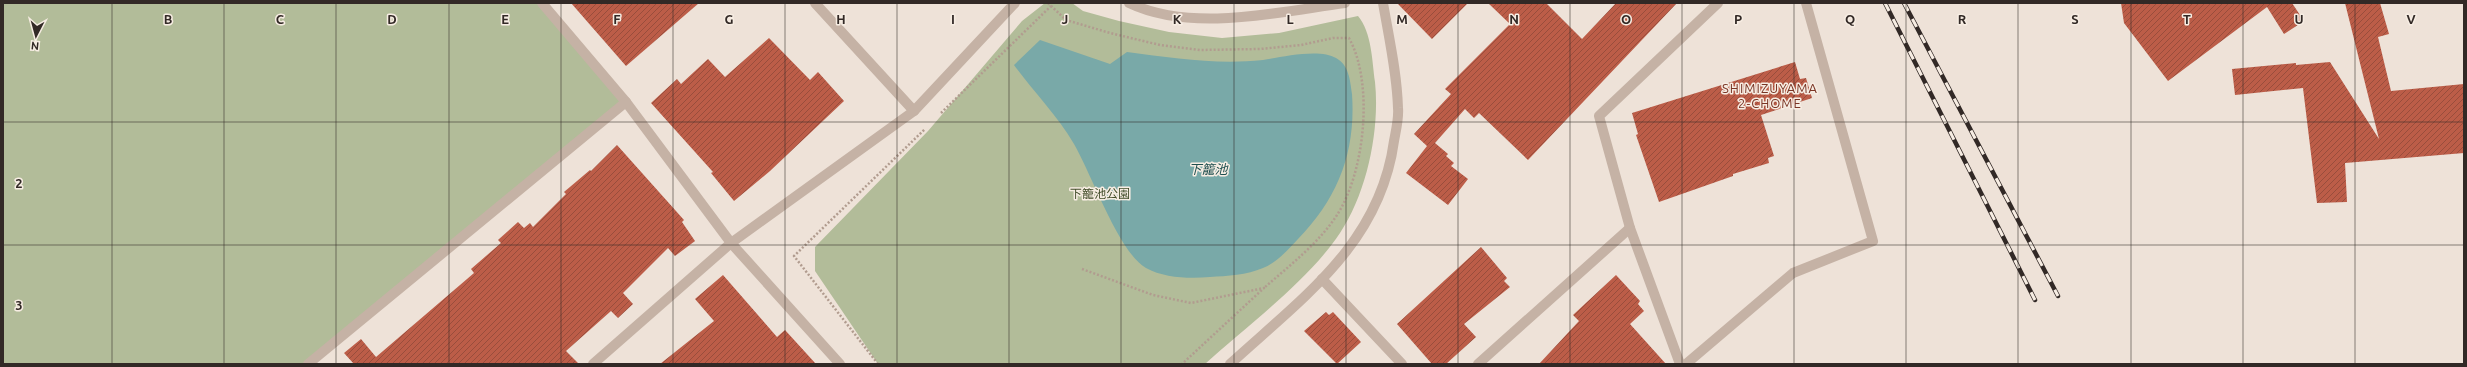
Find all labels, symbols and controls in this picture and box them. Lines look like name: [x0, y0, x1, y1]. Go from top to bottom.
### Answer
text: B: [164, 12, 173, 26]
text: C: [276, 12, 285, 26]
text: D: [387, 12, 397, 26]
text: E: [501, 12, 509, 26]
text: F: [613, 12, 621, 26]
text: G: [725, 12, 734, 26]
text: H: [836, 12, 846, 26]
text: I: [951, 12, 955, 26]
text: J: [1062, 12, 1068, 26]
text: K: [1173, 12, 1182, 26]
text: L: [1286, 12, 1294, 26]
text: M: [1396, 12, 1408, 26]
text: N: [1509, 12, 1519, 26]
text: O: [1621, 12, 1631, 26]
text: P: [1734, 12, 1742, 26]
text: Q: [1845, 12, 1855, 26]
text: R: [1958, 12, 1967, 26]
text: S: [2071, 12, 2079, 26]
text: T: [2183, 12, 2191, 26]
text: U: [2294, 12, 2304, 26]
text: V: [2406, 12, 2416, 26]
north arrow: [16, 16, 56, 56]
text: N: [30, 40, 40, 52]
district label: SHIMIZUYAMA 2-CHOME: [1722, 81, 1818, 110]
water label: 下籠池: [1188, 162, 1229, 176]
text: 2: [15, 176, 23, 190]
park label: 下籠池公園: [1070, 187, 1130, 200]
text: 3: [15, 298, 23, 312]

